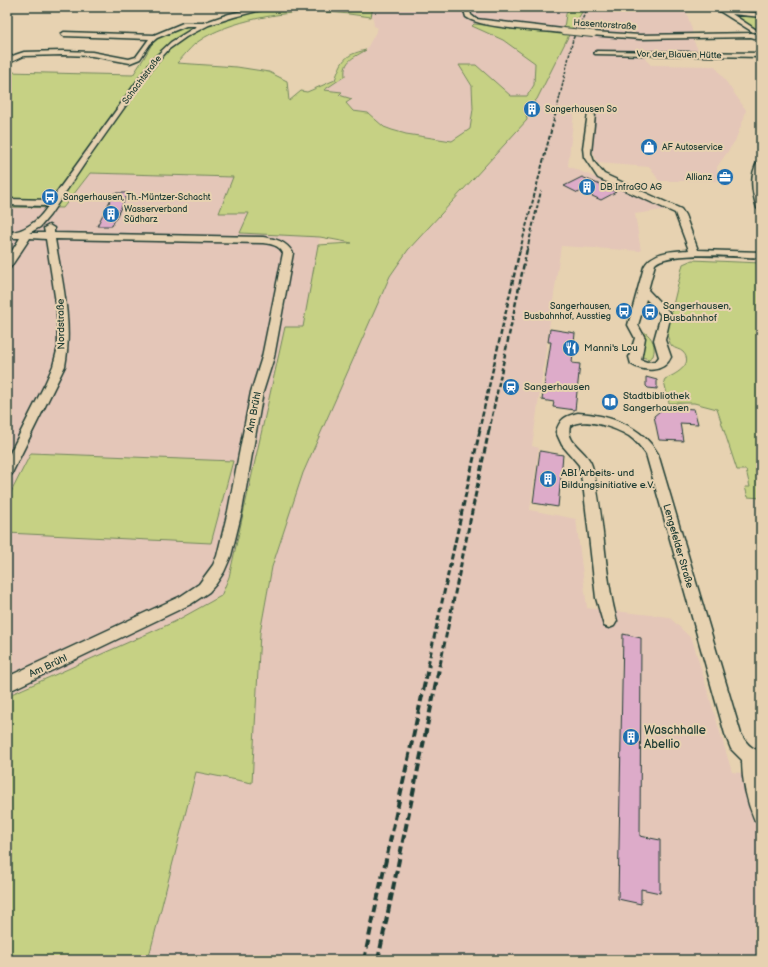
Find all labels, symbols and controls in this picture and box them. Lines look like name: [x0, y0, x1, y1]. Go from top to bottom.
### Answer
street label: Hasentorstraße: [573, 17, 638, 33]
street label: Vor der Blauen Hütte: [636, 49, 722, 61]
street label: Schachtstraße: [120, 53, 164, 107]
building icon: Sangerhausen So: [522, 99, 542, 119]
place label: Sangerhausen So: [545, 104, 617, 115]
shop icon: AF Autoservice: [639, 137, 659, 157]
place label: AF Autoservice: [662, 142, 724, 153]
office icon: Allianz: [715, 167, 735, 187]
place label: Allianz: [686, 172, 713, 183]
building icon: DB InfraGO AG: [577, 177, 597, 197]
place label: DB InfraGO AG: [600, 182, 662, 193]
bus stop icon: Sangerhausen, Th.-Müntzer-Schacht: [40, 187, 60, 207]
place label: Sangerhausen, Th.-Müntzer-Schacht: [63, 192, 211, 203]
building icon: Wasserverband Südharz: [101, 204, 121, 224]
place label: Wasserverband Südharz: [124, 204, 188, 225]
street label: Nordstraße: [55, 298, 67, 350]
place label: Sangerhausen, Busbahnhof: [663, 300, 731, 324]
place label: Sangerhausen, Busbahnhof, Ausstieg: [524, 301, 611, 322]
bus stop icon: Sangerhausen, Busbahnhof, Ausstieg: [614, 301, 634, 321]
bus stop icon: Sangerhausen, Busbahnhof: [640, 302, 660, 322]
restaurant icon: Manni's Lou: [561, 338, 581, 358]
place label: Manni's Lou: [584, 342, 638, 354]
station icon: Sangerhausen: [501, 377, 521, 397]
place label: Sangerhausen: [524, 381, 590, 393]
place label: Stadtbibliothek Sangerhausen: [623, 390, 690, 414]
street label: Am Brühl: [244, 391, 264, 433]
library icon: Stadtbibliothek Sangerhausen: [600, 392, 620, 412]
place label: ABI Arbeits- und Bildungsinitiative e.V.: [561, 467, 654, 491]
building icon: ABI Arbeits- und Bildungsinitiative e.V.: [538, 469, 558, 489]
street label: Lengefelder Straße: [660, 503, 696, 590]
street label: Am Brühl: [27, 652, 69, 680]
place label: Waschhalle Abellio: [644, 723, 706, 752]
building icon: Waschhalle Abellio: [621, 727, 641, 747]

